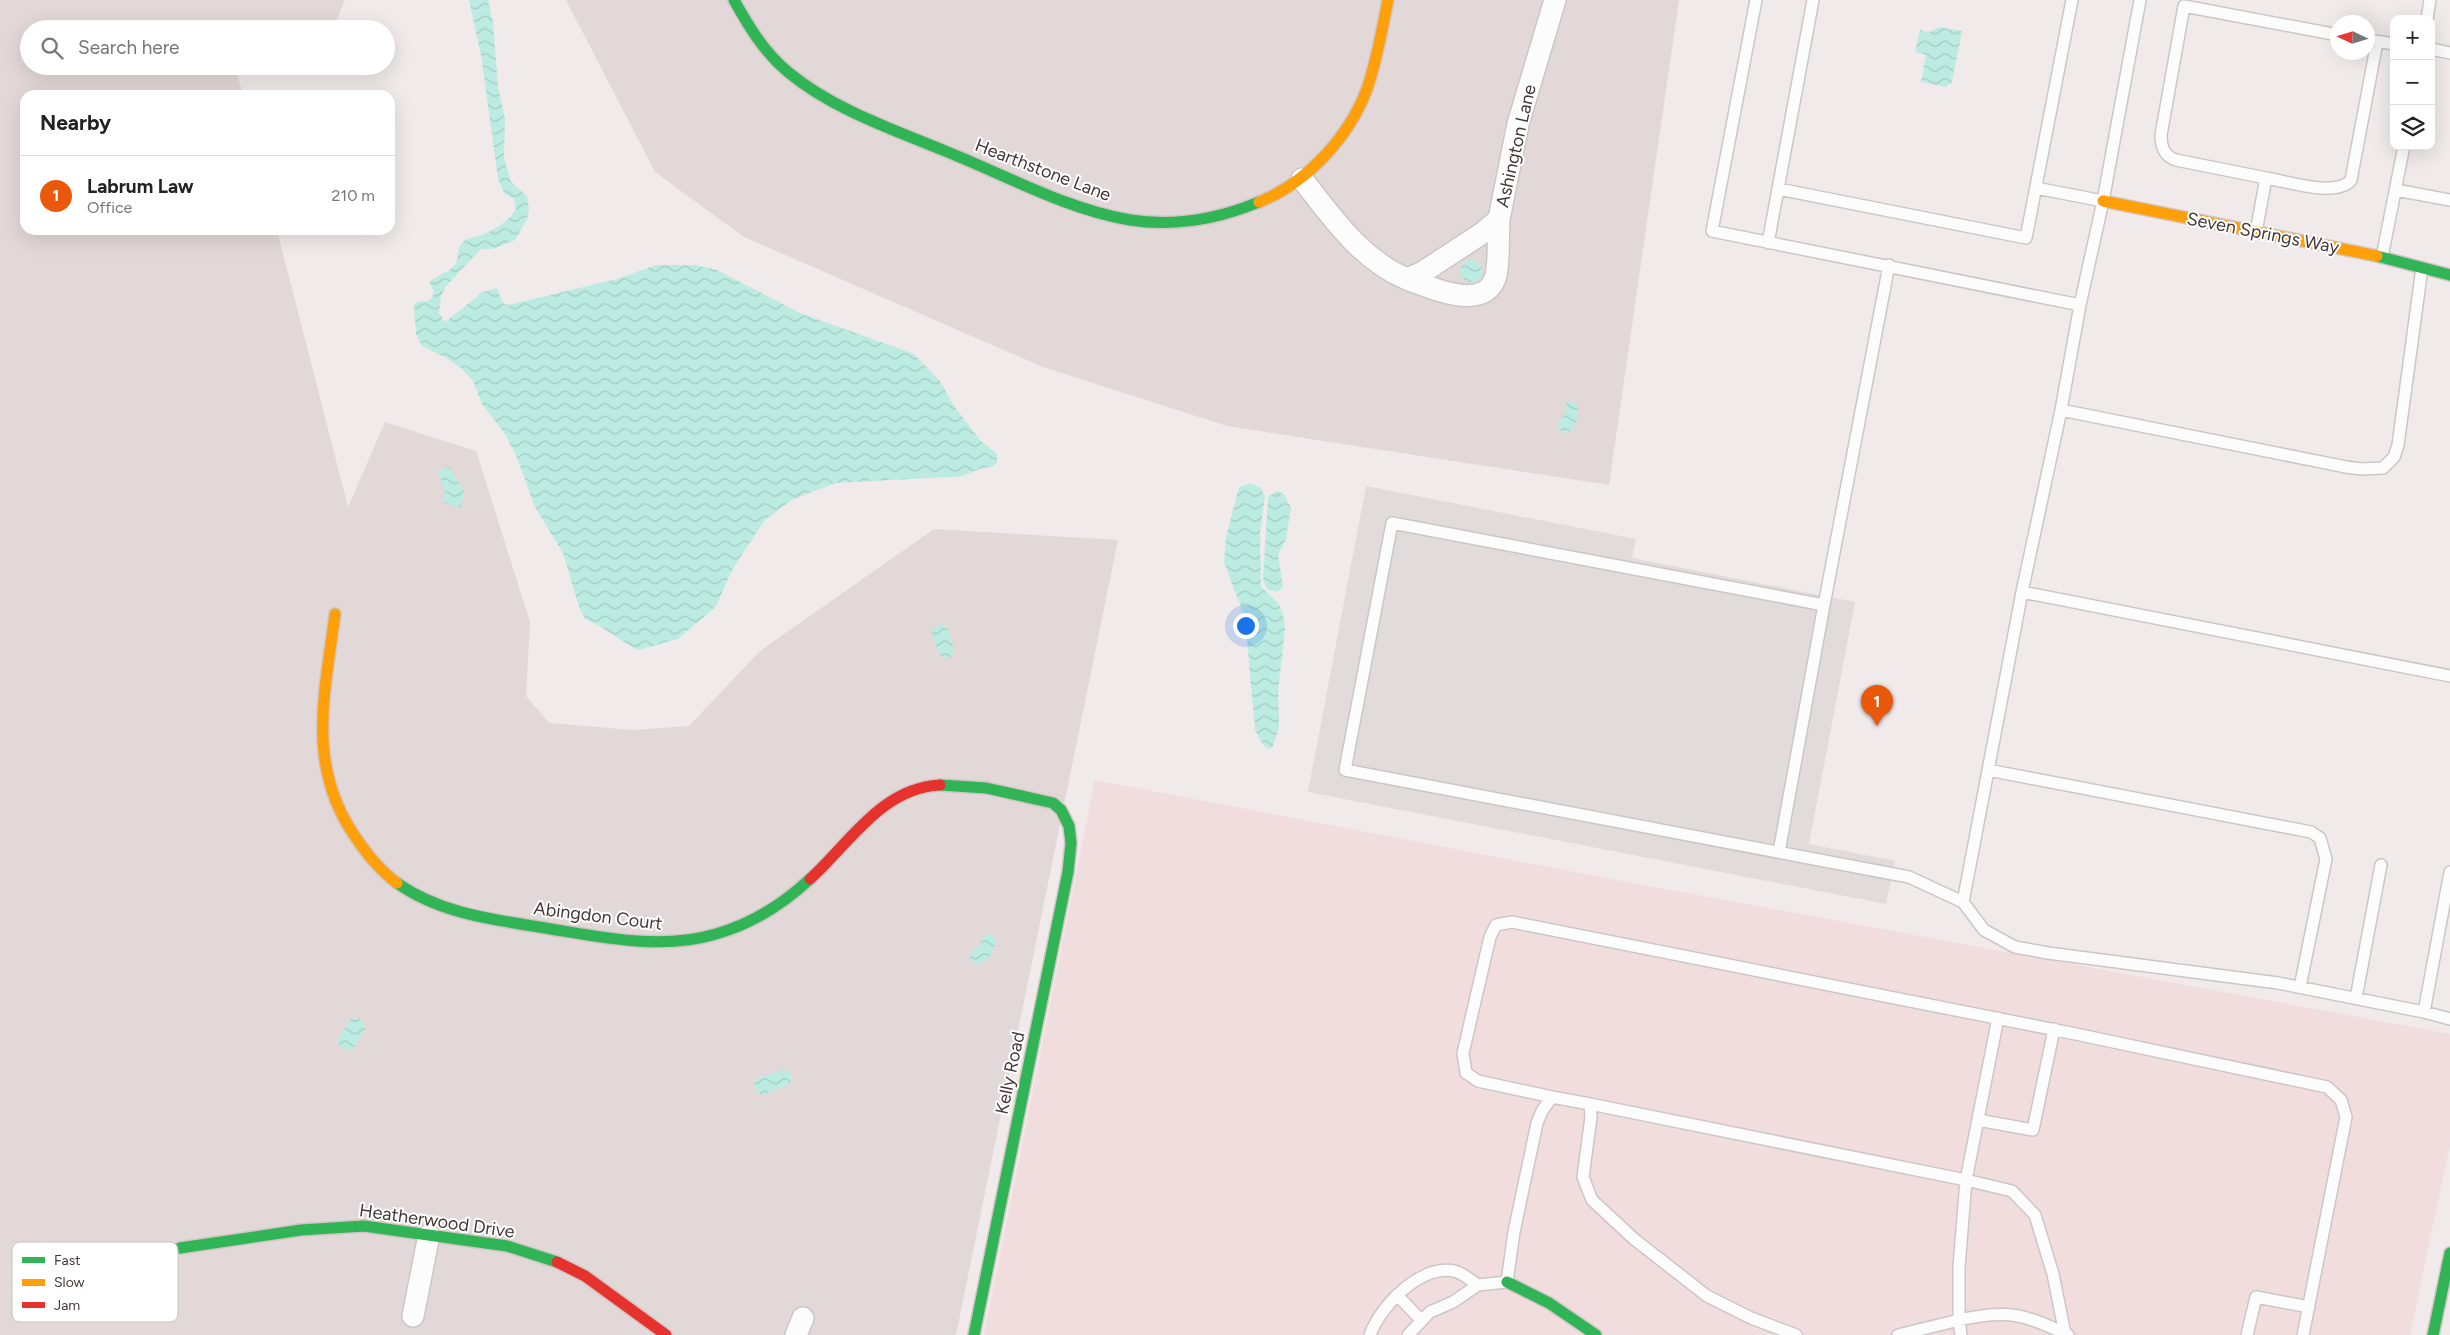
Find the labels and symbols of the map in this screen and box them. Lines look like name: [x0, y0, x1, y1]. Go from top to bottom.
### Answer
north arrow: [2330, 15, 2375, 60]
street label: Ashington Lane: [1491, 82, 1541, 210]
street label: Hearthstone Lane: [972, 134, 1114, 206]
street label: Seven Springs Way: [2185, 207, 2341, 259]
your location: [1233, 613, 1259, 639]
pin: 1: [1861, 685, 1893, 726]
street label: Abingdon Court: [532, 897, 664, 935]
street label: Kelly Road: [991, 1030, 1029, 1116]
street label: Heatherwood Drive: [358, 1199, 516, 1243]
legend: [12, 1242, 178, 1322]
text: Fast: [54, 1252, 80, 1269]
text: Slow: [54, 1274, 85, 1291]
text: Jam: [54, 1297, 80, 1314]

